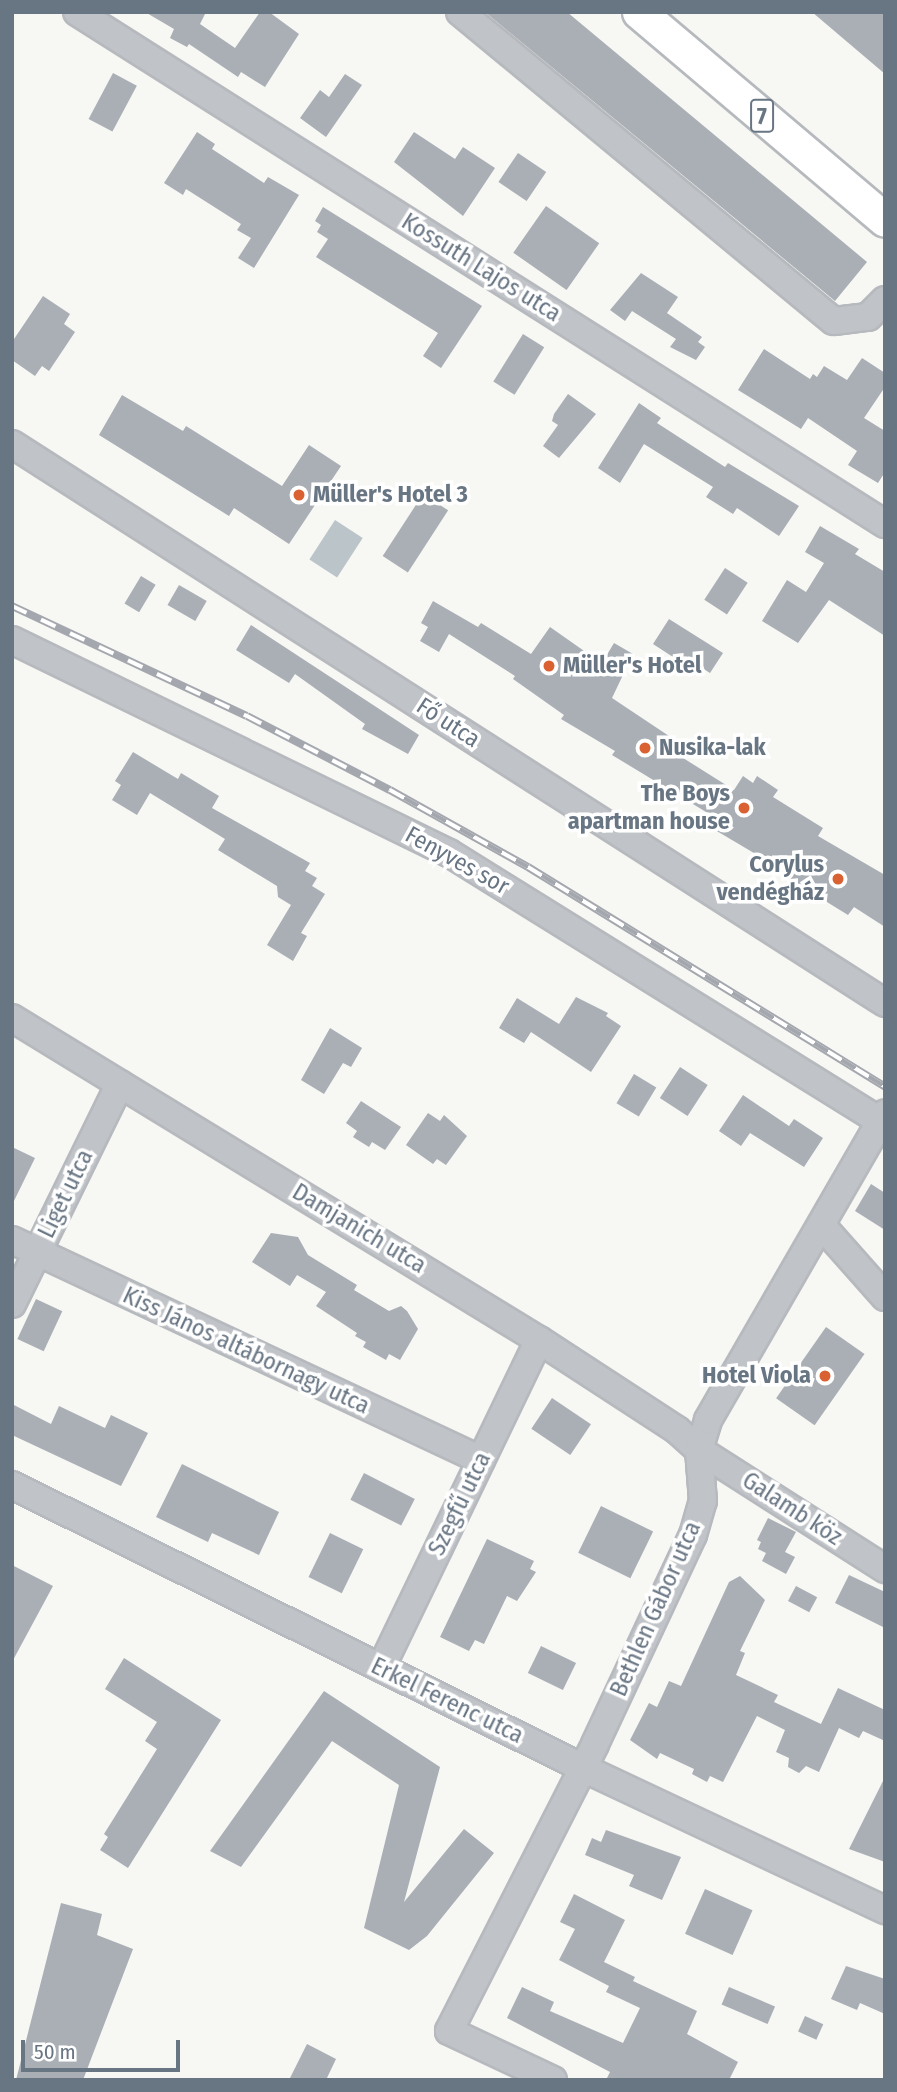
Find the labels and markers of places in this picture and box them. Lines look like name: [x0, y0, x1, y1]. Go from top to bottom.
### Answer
place label: Müller's Hotel 3: [313, 481, 468, 509]
marker: Müller's Hotel 3: [291, 487, 307, 503]
place label: Müller's Hotel: [563, 652, 702, 680]
marker: Müller's Hotel: [541, 658, 557, 674]
place label: Nusika-lak: [659, 734, 766, 762]
marker: Nusika-lak: [637, 740, 653, 756]
place label: The Boys apartman house: [568, 780, 730, 836]
marker: The Boys apartman house: [736, 800, 752, 816]
place label: Corylus vendégház: [716, 851, 824, 907]
marker: Corylus vendégház: [830, 871, 846, 887]
place label: Hotel Viola: [702, 1362, 811, 1390]
marker: Hotel Viola: [817, 1368, 833, 1384]

